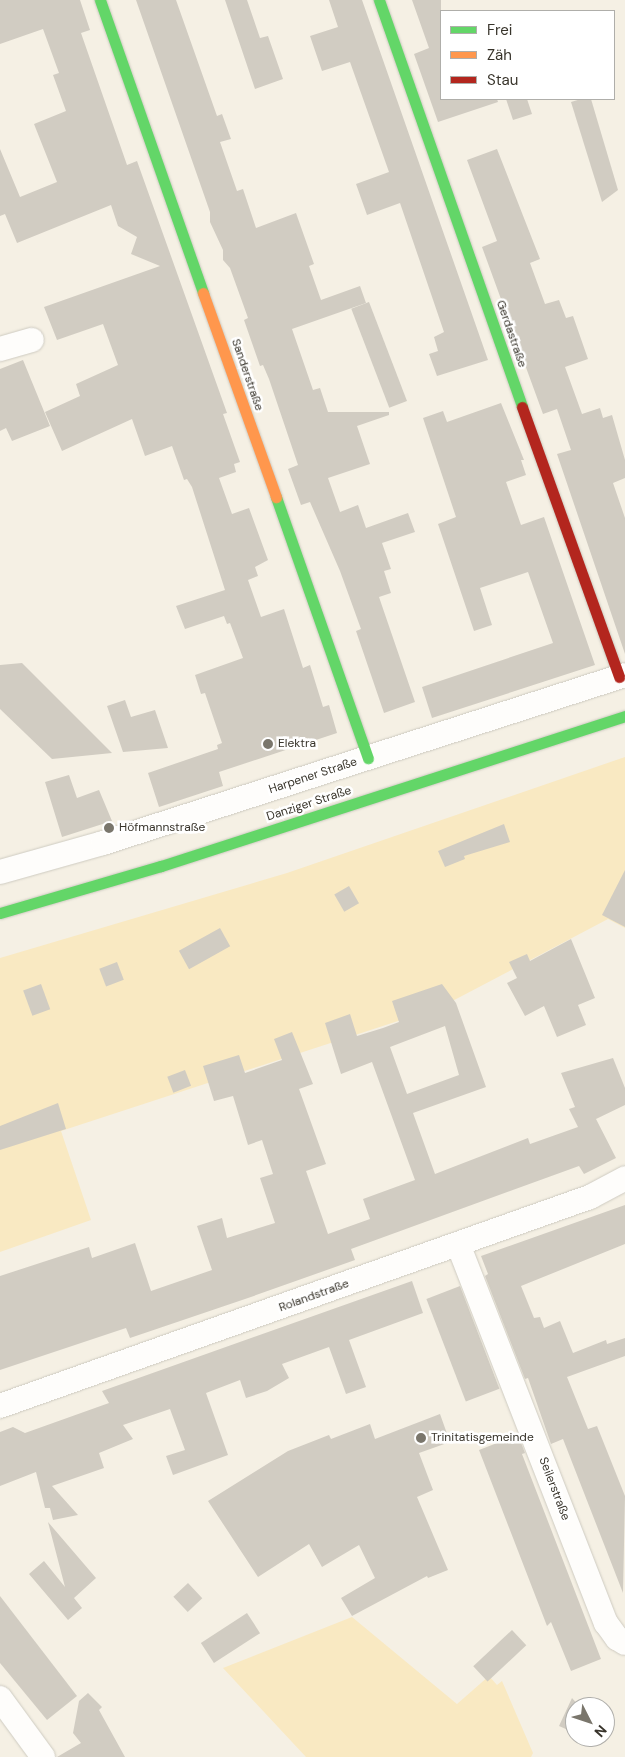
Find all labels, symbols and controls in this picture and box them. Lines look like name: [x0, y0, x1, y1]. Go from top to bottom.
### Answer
legend: [440, 10, 615, 100]
text: Frei: [487, 20, 512, 40]
text: Zäh: [487, 45, 512, 65]
text: Stau: [487, 70, 518, 90]
street label: Gerdastraße: [493, 298, 529, 370]
street label: Sanderstraße: [228, 337, 266, 413]
place label: Elektra: [278, 737, 316, 751]
marker: Elektra: [262, 738, 274, 750]
street label: Harpener Straße: [267, 755, 359, 797]
street label: Danziger Straße: [265, 784, 353, 824]
place label: Höfmannstraße: [119, 821, 205, 835]
marker: Höfmannstraße: [103, 822, 115, 834]
street label: Rolandstraße: [277, 1277, 351, 1315]
place label: Trinitatisgemeinde: [431, 1431, 534, 1445]
marker: Trinitatisgemeinde: [415, 1432, 427, 1444]
street label: Seilerstraße: [535, 1455, 573, 1523]
north arrow: [565, 1697, 615, 1747]
text: N: [590, 1721, 611, 1741]

